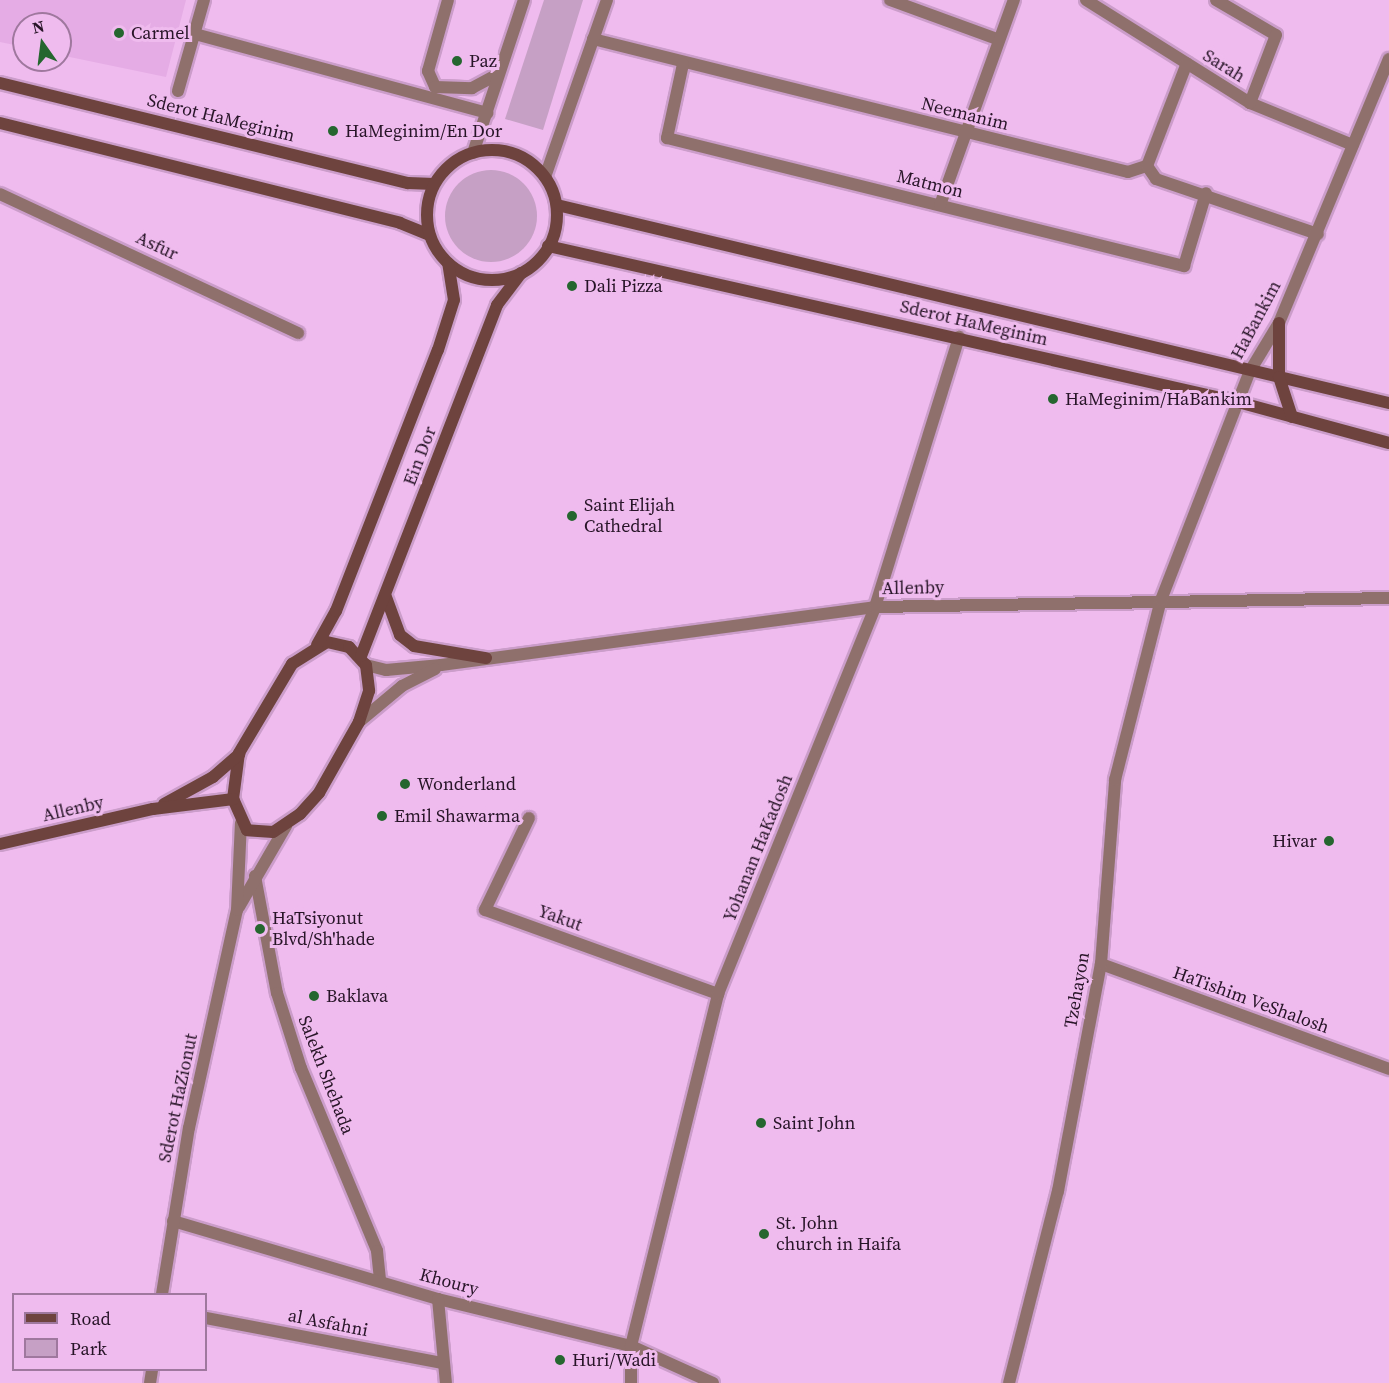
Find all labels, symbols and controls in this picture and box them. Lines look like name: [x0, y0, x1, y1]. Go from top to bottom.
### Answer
north arrow: [12, 12, 72, 72]
text: N: [30, 14, 46, 39]
place label: Carmel: [131, 22, 190, 44]
marker: Carmel: [112, 26, 126, 40]
street label: Sarah: [1199, 45, 1249, 87]
place label: Paz: [469, 50, 497, 72]
marker: Paz: [450, 54, 464, 68]
street label: Sderot HaMeginim: [145, 89, 297, 147]
street label: Neemanim: [919, 93, 1011, 135]
place label: HaMeginim/En Dor: [345, 120, 502, 142]
marker: HaMeginim/En Dor: [326, 124, 340, 138]
street label: Matmon: [894, 165, 966, 203]
street label: Asfur: [133, 227, 181, 265]
place label: Dali Pizza: [584, 275, 663, 297]
street label: HaBankim: [1226, 277, 1286, 363]
marker: Dali Pizza: [565, 279, 579, 293]
street label: Sderot HaMeginim: [898, 295, 1050, 351]
place label: HaMeginim/HaBankim: [1065, 388, 1252, 410]
marker: HaMeginim/HaBankim: [1046, 392, 1060, 406]
street label: Ein Dor: [399, 423, 441, 489]
place label: Saint Elijah Cathedral: [584, 495, 675, 538]
marker: Saint Elijah Cathedral: [565, 509, 579, 523]
street label: Allenby: [882, 577, 944, 599]
street label: Yohanan HaKadosh: [719, 771, 797, 925]
place label: Wonderland: [417, 773, 516, 795]
marker: Wonderland: [398, 777, 412, 791]
street label: Allenby: [40, 791, 106, 827]
place label: Emil Shawarma: [394, 805, 520, 827]
marker: Emil Shawarma: [375, 809, 389, 823]
place label: Hivar: [1272, 830, 1317, 852]
marker: Hivar: [1322, 834, 1336, 848]
street label: Yakut: [535, 900, 585, 936]
place label: HaTsiyonut Blvd/Sh'hade: [272, 908, 375, 950]
marker: HaTsiyonut Blvd/Sh'hade: [253, 922, 267, 936]
street label: Tzehayon: [1060, 950, 1094, 1030]
street label: HaTishim VeShalosh: [1170, 962, 1332, 1038]
place label: Baklava: [326, 985, 388, 1007]
marker: Baklava: [307, 989, 321, 1003]
street label: Salekh Shehada: [293, 1012, 359, 1138]
street label: Sderot HaZionut: [154, 1032, 202, 1164]
place label: Saint John: [773, 1112, 855, 1134]
marker: Saint John: [754, 1116, 768, 1130]
place label: St. John church in Haifa: [776, 1213, 901, 1256]
marker: St. John church in Haifa: [757, 1227, 771, 1241]
street label: Khoury: [417, 1264, 481, 1300]
legend: [12, 1293, 207, 1371]
street label: al Asfahni: [286, 1305, 370, 1341]
text: Road: [70, 1306, 111, 1331]
text: Park: [70, 1336, 107, 1361]
place label: Huri/Wadi: [572, 1349, 656, 1371]
marker: Huri/Wadi: [553, 1353, 567, 1367]

